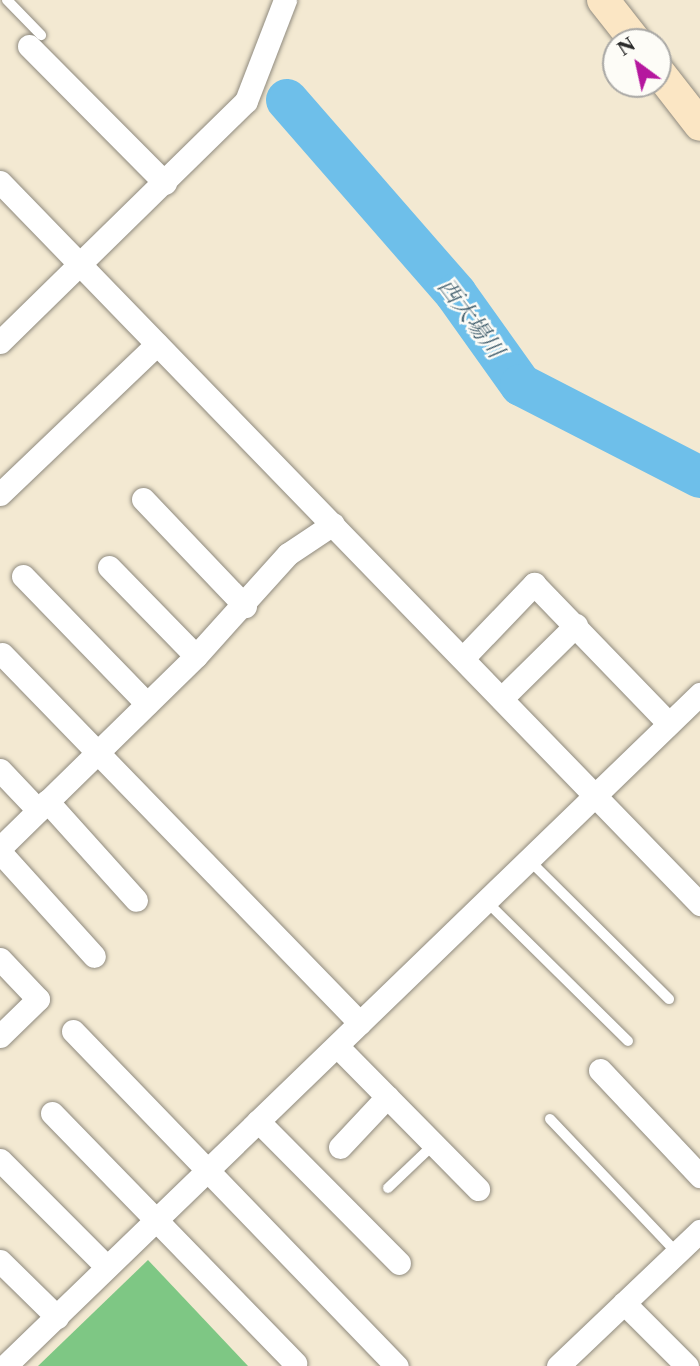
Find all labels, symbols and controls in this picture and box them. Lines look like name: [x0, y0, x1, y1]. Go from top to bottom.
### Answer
north arrow: [602, 28, 672, 98]
text: N: [613, 33, 640, 61]
water label: 西大場川: [432, 273, 510, 363]

